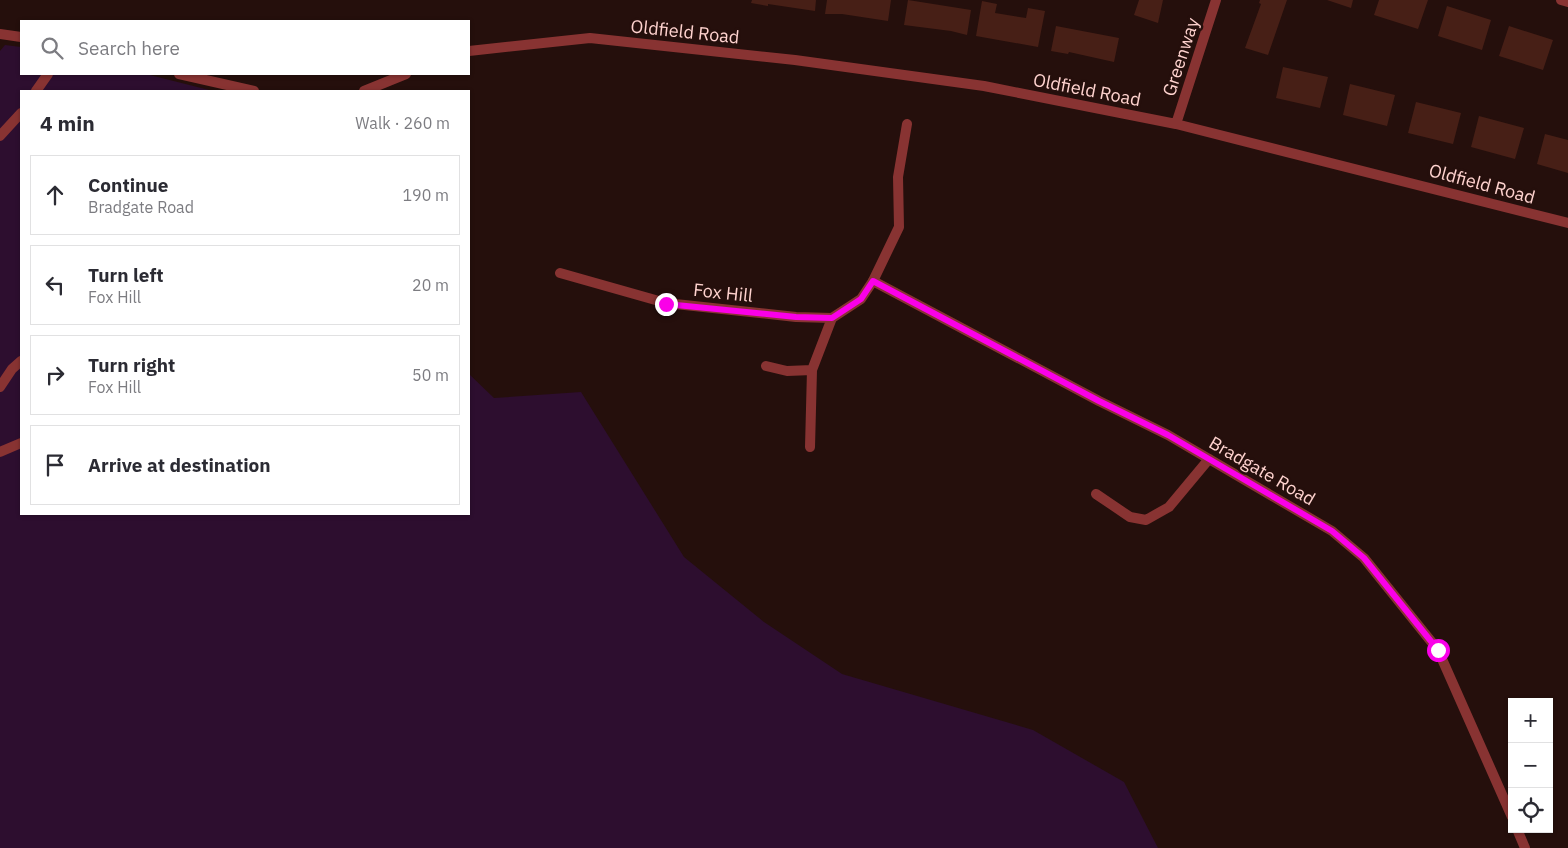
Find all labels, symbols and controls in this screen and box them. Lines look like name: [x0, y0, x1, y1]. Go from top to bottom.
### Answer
street label: Oldfield Road: [630, 14, 741, 49]
street label: Greenway: [1157, 15, 1204, 99]
search box: [20, 20, 470, 75]
icon: search: [38, 34, 66, 62]
text: Search here: [78, 36, 180, 60]
street label: Oldfield Road: [1031, 68, 1143, 111]
text: 4 min: [40, 109, 95, 137]
text: Walk · 260 m: [355, 113, 450, 133]
street label: Oldfield Road: [1426, 158, 1538, 209]
text: Continue: [88, 173, 168, 197]
icon: ahead: [41, 181, 69, 209]
text: 190 m: [402, 185, 449, 205]
text: Bradgate Road: [88, 197, 194, 217]
text: Turn left: [88, 263, 164, 287]
icon: left: [41, 271, 69, 299]
text: 20 m: [412, 275, 449, 295]
street label: Fox Hill: [692, 278, 754, 307]
text: Fox Hill: [88, 287, 141, 307]
route end: [655, 293, 678, 316]
text: Turn right: [88, 353, 175, 377]
icon: right: [41, 361, 69, 389]
text: 50 m: [412, 365, 449, 385]
text: Fox Hill: [88, 377, 141, 397]
street label: Bradgate Road: [1205, 431, 1320, 510]
icon: arrive: [41, 451, 69, 479]
text: Arrive at destination: [88, 453, 271, 477]
route start: [1427, 639, 1450, 662]
map controls: [1508, 698, 1553, 833]
button: +: [1508, 698, 1553, 743]
button: −: [1508, 743, 1553, 788]
button: locate: [1508, 788, 1553, 833]

